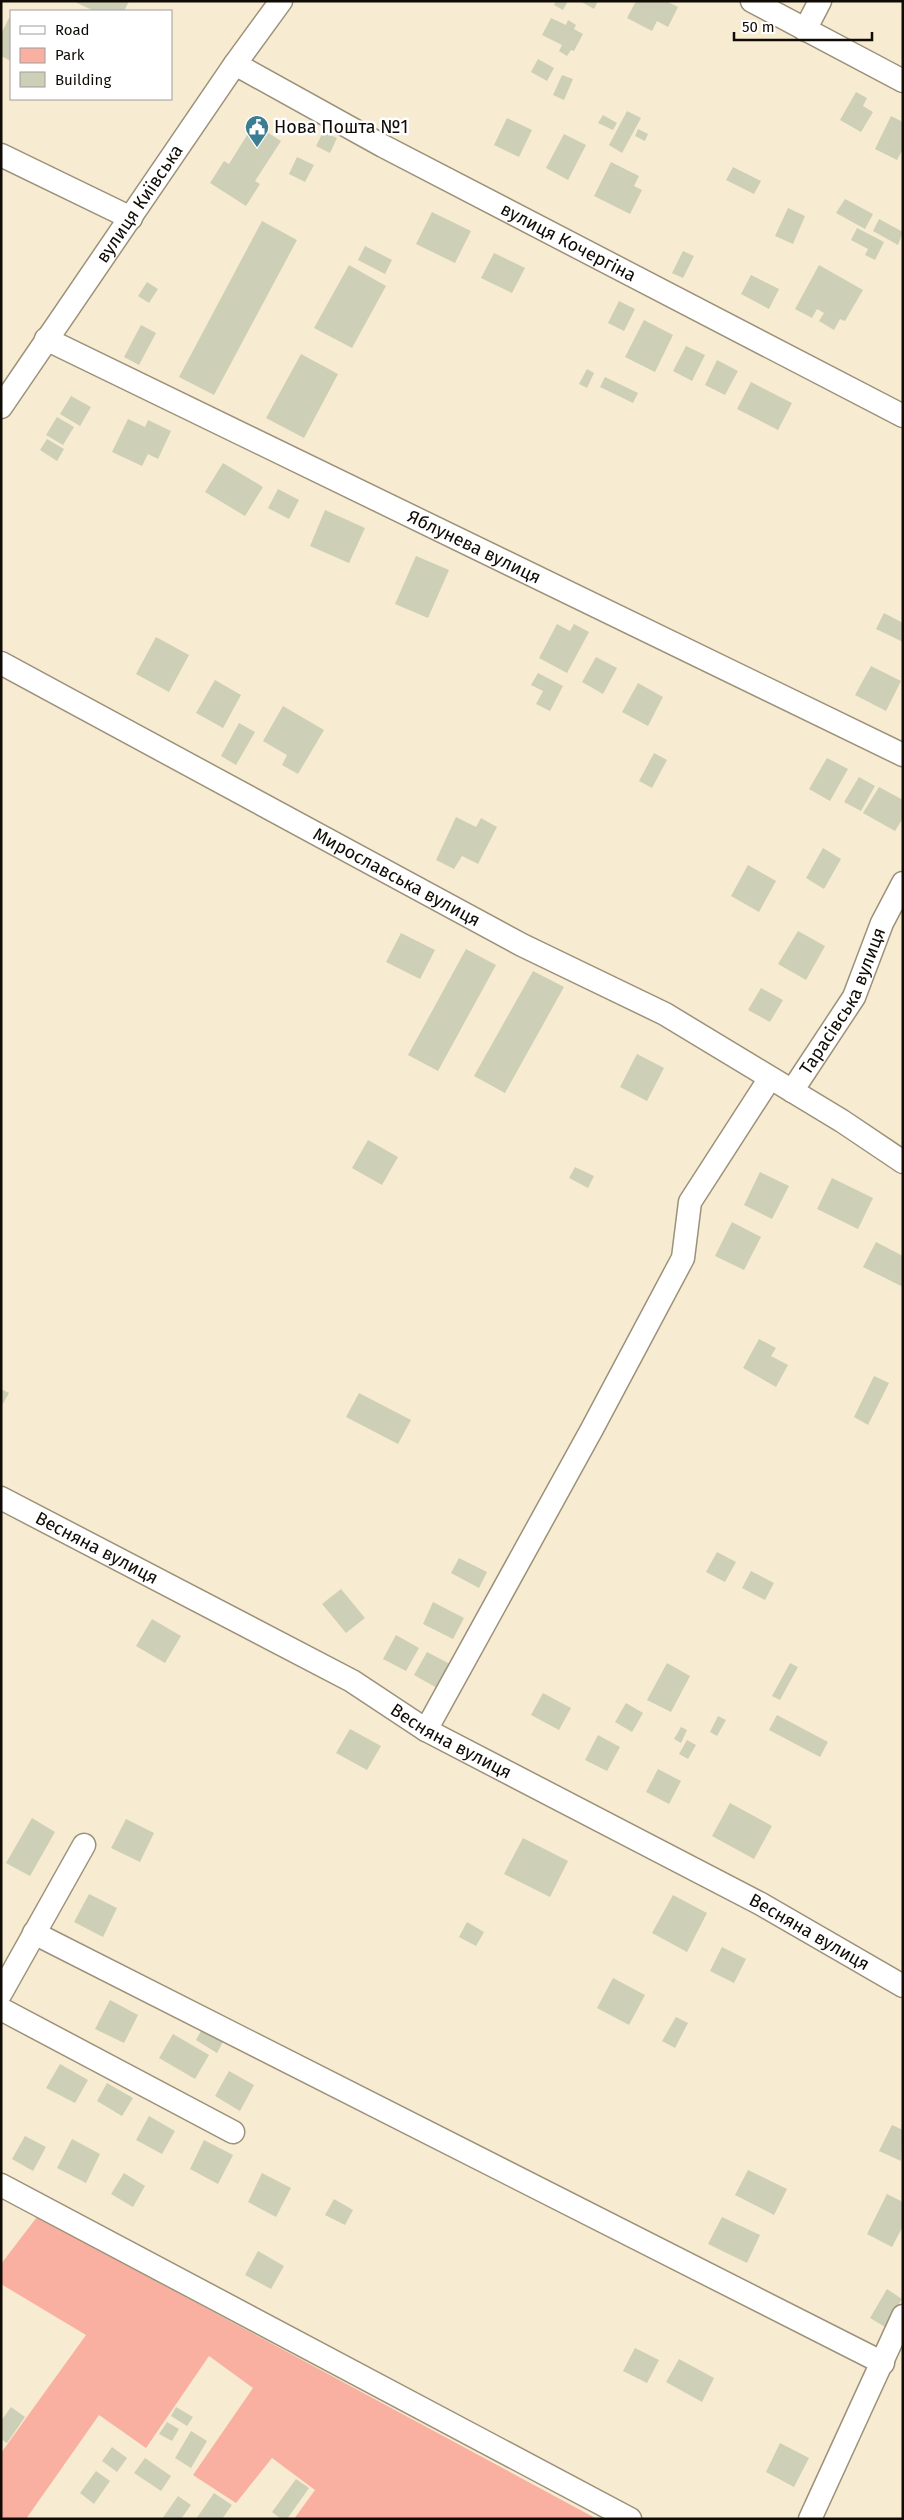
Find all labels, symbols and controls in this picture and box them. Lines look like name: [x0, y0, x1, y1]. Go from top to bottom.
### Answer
legend: [10, 10, 172, 100]
scale bar: [734, 10, 872, 42]
text: 50 m: [742, 18, 775, 36]
text: Road: [55, 21, 90, 39]
text: Park: [55, 46, 85, 64]
text: Building: [55, 71, 111, 89]
public building icon: Нова Пошта №1: [244, 114, 270, 148]
place label: Нова Пошта №1: [274, 116, 408, 138]
street label: вулиця Київська: [92, 140, 188, 267]
street label: вулиця Кочергіна: [497, 198, 640, 286]
street label: Яблунева вулиця: [404, 505, 545, 589]
street label: Мирославська вулиця: [309, 823, 484, 931]
street label: Тарасівська вулиця: [795, 924, 890, 1079]
street label: Весняна вулиця: [32, 1507, 162, 1589]
street label: Весняна вулиця: [386, 1699, 516, 1784]
street label: Весняна вулиця: [745, 1889, 874, 1975]

